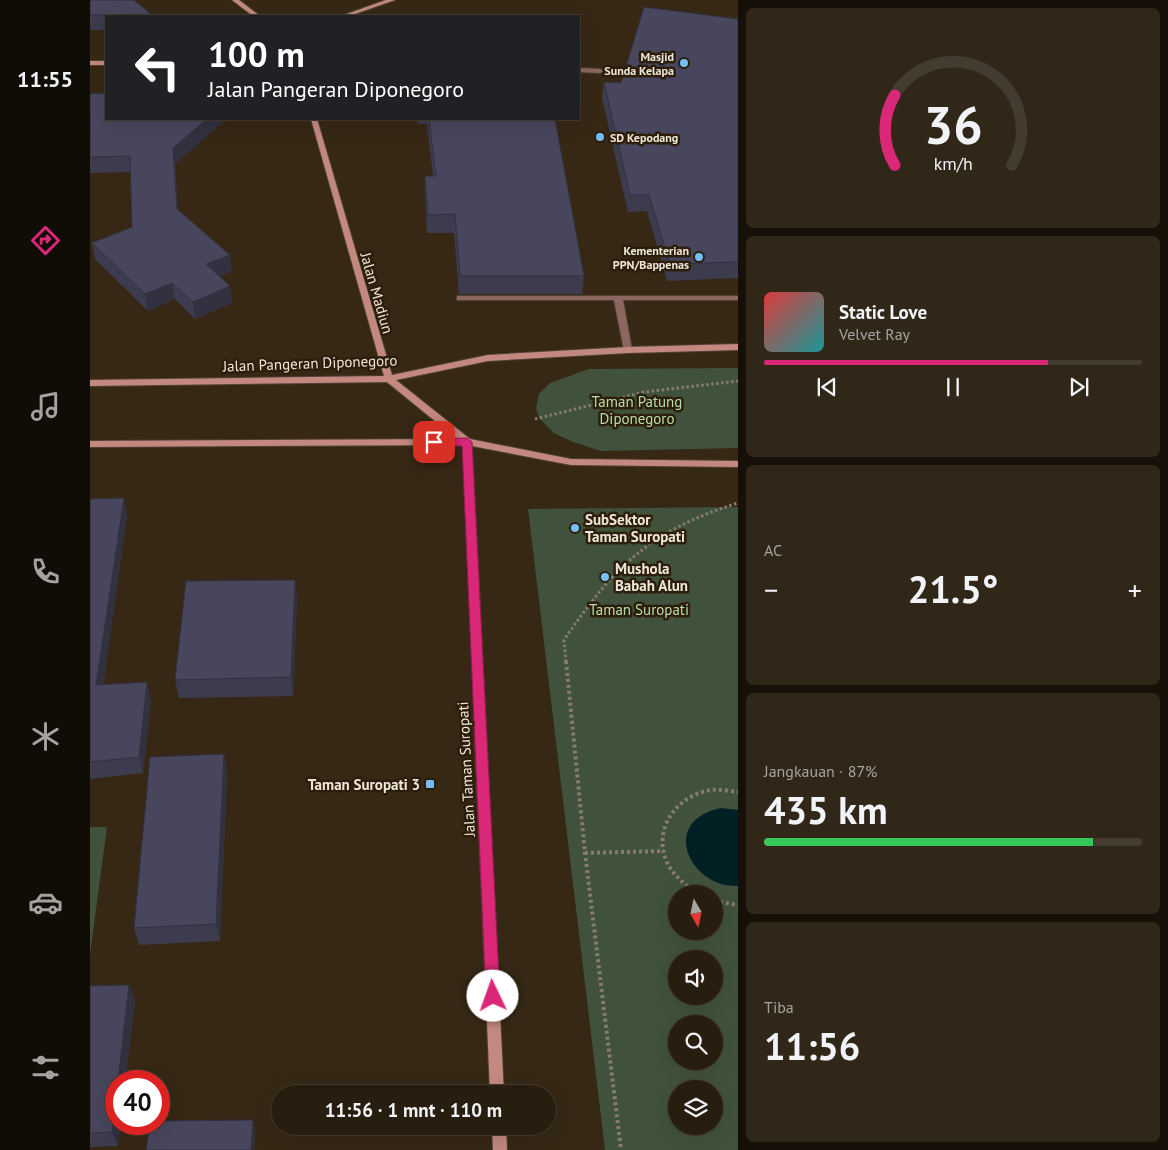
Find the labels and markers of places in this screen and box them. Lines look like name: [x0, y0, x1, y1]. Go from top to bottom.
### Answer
place label: Masjid Sunda Kelapa: [604, 49, 674, 78]
marker: Masjid Sunda Kelapa: [678, 57, 690, 69]
place label: SD Kepodang: [610, 130, 678, 145]
marker: SD Kepodang: [594, 131, 606, 143]
place label: Kementerian PPN/Bappenas: [613, 243, 689, 272]
marker: Kementerian PPN/Bappenas: [693, 251, 705, 263]
pin: [413, 421, 455, 463]
place label: SubSektor Taman Suropati: [585, 510, 685, 546]
marker: SubSektor Taman Suropati: [569, 522, 581, 534]
place label: Mushola Babah Alun: [615, 559, 688, 595]
marker: Mushola Babah Alun: [599, 571, 611, 583]
place label: Taman Suropati 3: [308, 775, 420, 794]
marker: Taman Suropati 3: [424, 778, 436, 790]

